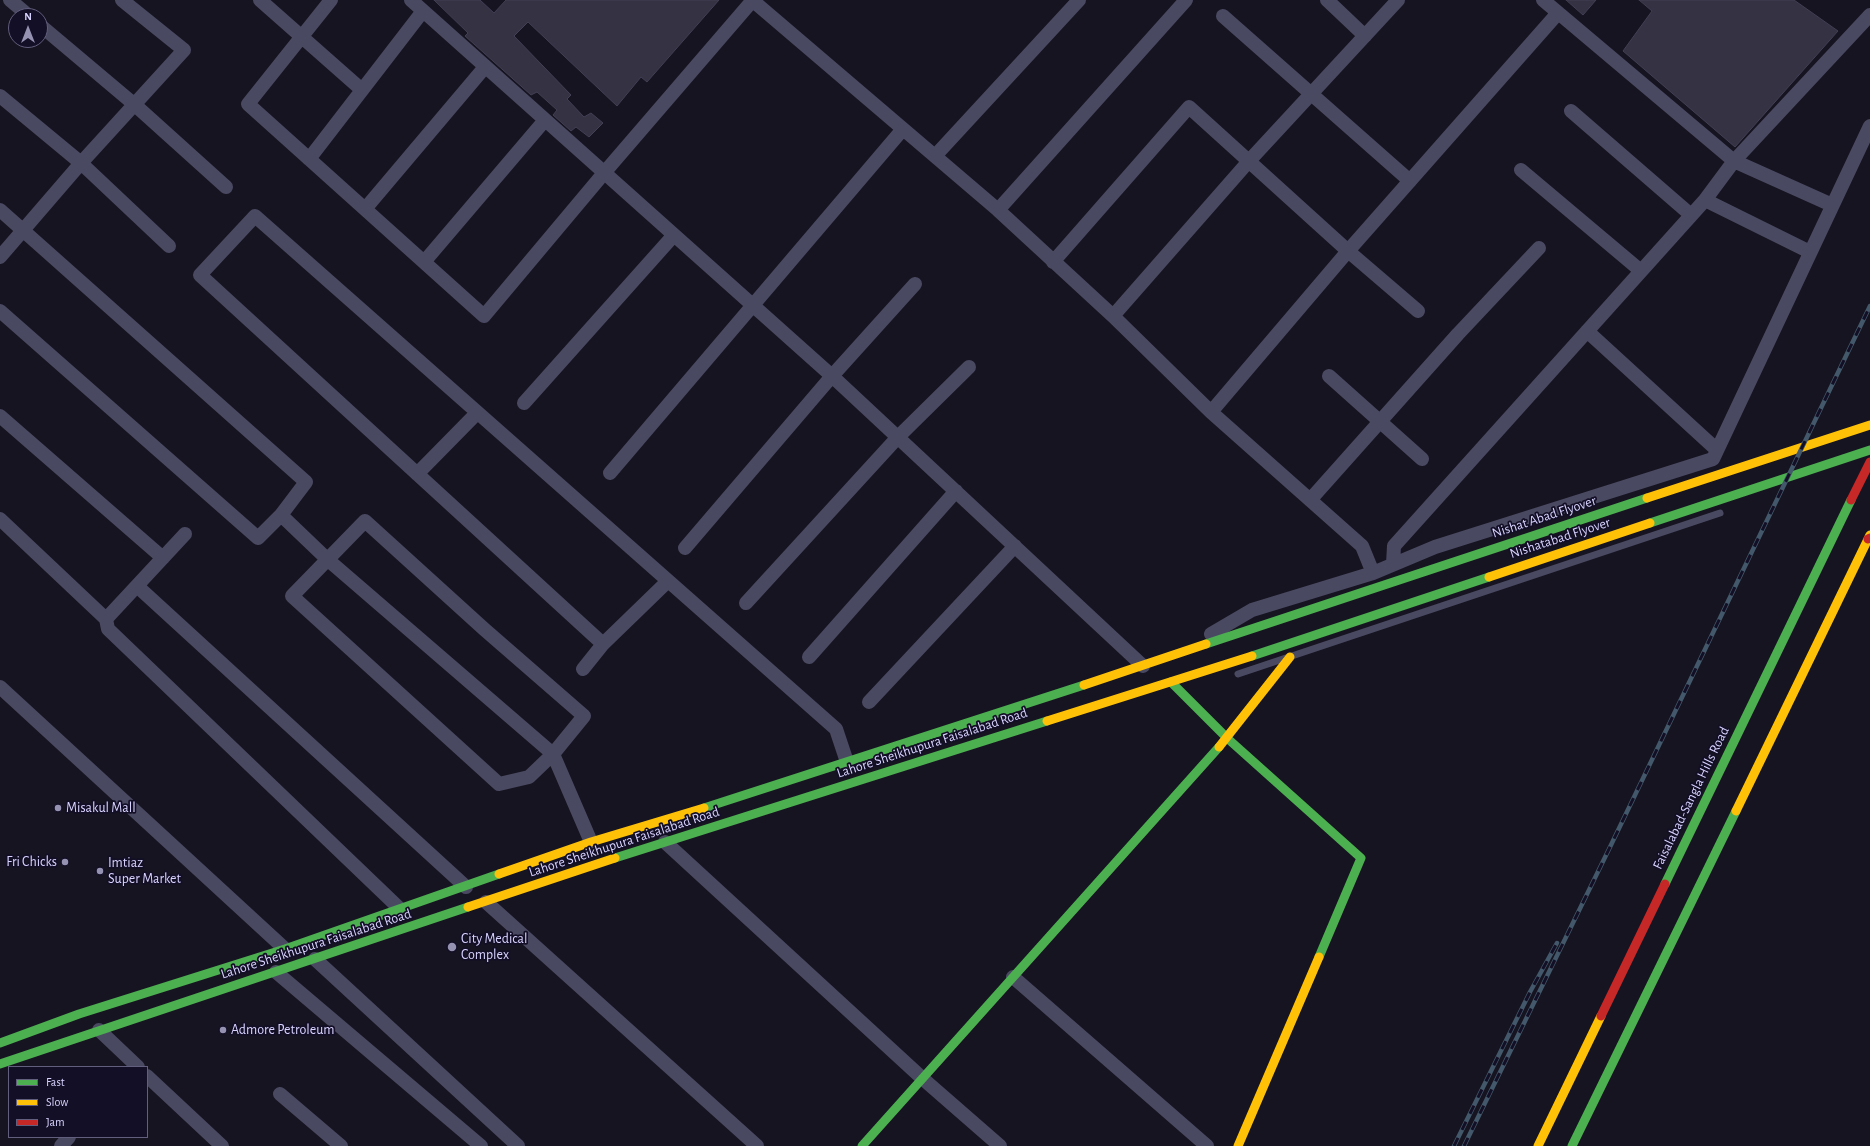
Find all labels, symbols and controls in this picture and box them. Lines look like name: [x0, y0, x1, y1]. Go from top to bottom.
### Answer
north arrow: [8, 8, 48, 48]
text: N: [24, 11, 32, 22]
street label: Nishat Abad Flyover: [1490, 492, 1598, 542]
street label: Nishatabad Flyover: [1508, 514, 1612, 562]
street label: Lahore Sheikhupura Faisalabad Road: [835, 704, 1029, 782]
street label: Faisalabad-Sangla Hills Road: [1649, 724, 1733, 872]
place label: Misakul Mall: [66, 800, 136, 816]
marker: Misakul Mall: [53, 803, 63, 813]
street label: Lahore Sheikhupura Faisalabad Road: [527, 803, 721, 881]
place label: Fri Chicks: [6, 854, 57, 870]
place label: Imtiaz Super Market: [108, 855, 181, 888]
marker: Fri Chicks: [60, 857, 70, 867]
marker: Imtiaz Super Market: [95, 866, 105, 876]
street label: Lahore Sheikhupura Faisalabad Road: [219, 905, 413, 983]
place label: City Medical Complex: [461, 931, 527, 964]
marker: City Medical Complex: [446, 941, 458, 953]
place label: Admore Petroleum: [231, 1022, 334, 1038]
marker: Admore Petroleum: [218, 1025, 228, 1035]
legend: [8, 1066, 148, 1138]
text: Fast: [46, 1076, 65, 1088]
text: Slow: [46, 1096, 68, 1108]
text: Jam: [46, 1116, 65, 1128]

